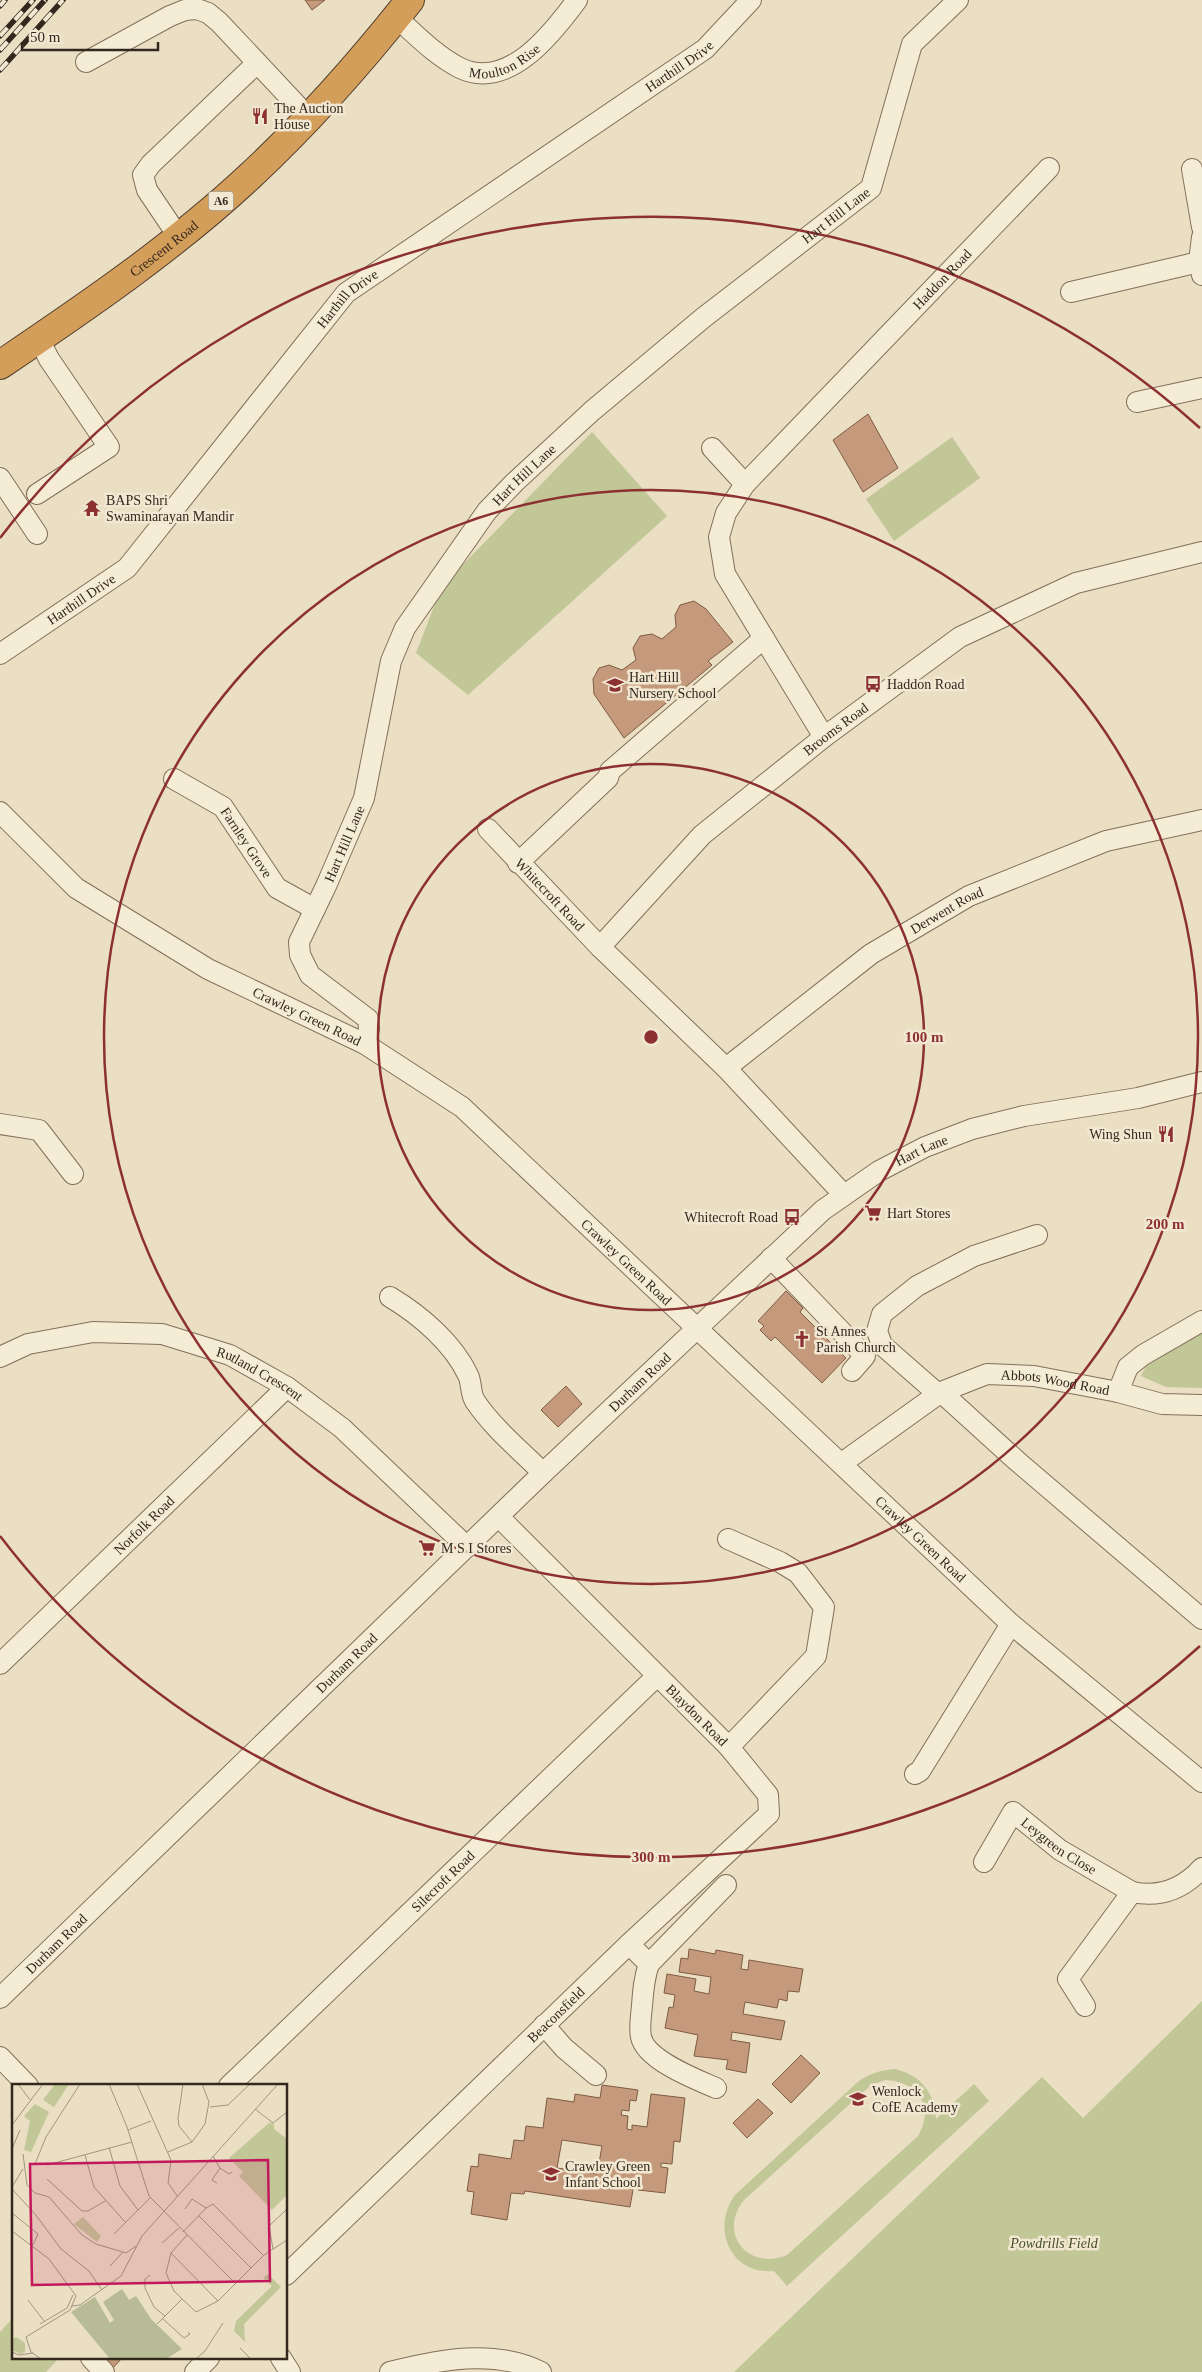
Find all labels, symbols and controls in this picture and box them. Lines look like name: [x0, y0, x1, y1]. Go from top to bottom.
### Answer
scale bar: [22, 20, 159, 52]
text: 50 m: [30, 29, 61, 45]
street label: Harthill Drive: [642, 38, 716, 95]
street label: Moulton Rise: [468, 41, 543, 81]
place label: The Auction House: [274, 101, 344, 132]
restaurant icon: The Auction House: [250, 106, 270, 126]
street label: Hart Hill Lane: [799, 184, 873, 246]
road number: A6: [208, 192, 234, 210]
street label: Crescent Road: [127, 217, 201, 280]
street label: Haddon Road: [910, 246, 974, 312]
street label: Harthill Drive: [314, 266, 380, 331]
street label: Hart Hill Lane: [489, 441, 559, 508]
place label: BAPS Shri Swaminarayan Mandir: [106, 493, 234, 524]
temple icon: BAPS Shri Swaminarayan Mandir: [82, 498, 102, 518]
street label: Harthill Drive: [44, 571, 118, 627]
place label: Hart Hill Nursery School: [629, 670, 717, 701]
bus stop icon: Haddon Road: [863, 674, 883, 694]
school or university icon: Hart Hill Nursery School: [605, 675, 625, 695]
place label: Haddon Road: [887, 677, 964, 692]
street label: Brooms Road: [800, 700, 871, 758]
street label: Hart Hill Lane: [321, 803, 367, 884]
street label: Farnley Grove: [218, 804, 275, 880]
street label: Whitecroft Road: [512, 855, 588, 933]
street label: Derwent Road: [908, 884, 985, 937]
street label: Crawley Green Road: [250, 984, 364, 1049]
centre of rings: [642, 1028, 660, 1046]
text: 100 m: [905, 1029, 944, 1045]
restaurant icon: Wing Shun: [1156, 1124, 1176, 1144]
place label: Wing Shun: [1089, 1127, 1152, 1142]
street label: Hart Lane: [892, 1132, 950, 1169]
supermarket icon: Hart Stores: [863, 1203, 883, 1223]
place label: Hart Stores: [887, 1206, 950, 1221]
bus stop icon: Whitecroft Road: [782, 1207, 802, 1227]
place label: Whitecroft Road: [684, 1210, 778, 1225]
street label: Crawley Green Road: [578, 1216, 675, 1308]
text: 200 m: [1146, 1216, 1185, 1232]
place label: St Annes Parish Church: [816, 1324, 896, 1355]
church icon: St Annes Parish Church: [792, 1329, 812, 1349]
street label: Rutland Crescent: [215, 1344, 306, 1404]
street label: Durham Road: [606, 1350, 674, 1415]
street label: Abbots Wood Road: [1001, 1367, 1111, 1398]
street label: Norfolk Road: [111, 1493, 177, 1557]
street label: Crawley Green Road: [872, 1493, 969, 1585]
supermarket icon: M S I Stores: [417, 1538, 437, 1558]
place label: M S I Stores: [441, 1541, 511, 1556]
street label: Durham Road: [313, 1630, 380, 1696]
street label: Blaydon Road: [663, 1681, 731, 1749]
street label: Leygreen Close: [1018, 1814, 1099, 1877]
street label: Silecroft Road: [408, 1848, 477, 1915]
text: 300 m: [632, 1849, 671, 1865]
street label: Durham Road: [22, 1911, 90, 1977]
street label: Beaconsfield: [524, 1984, 587, 2045]
inset map: [12, 2084, 288, 2360]
place label: Wenlock CofE Academy: [872, 2084, 958, 2115]
school or university icon: Wenlock CofE Academy: [848, 2089, 868, 2109]
place label: Crawley Green Infant School: [565, 2159, 650, 2190]
school or university icon: Crawley Green Infant School: [541, 2164, 561, 2184]
park label: Powdrills Field: [1009, 2236, 1099, 2251]

